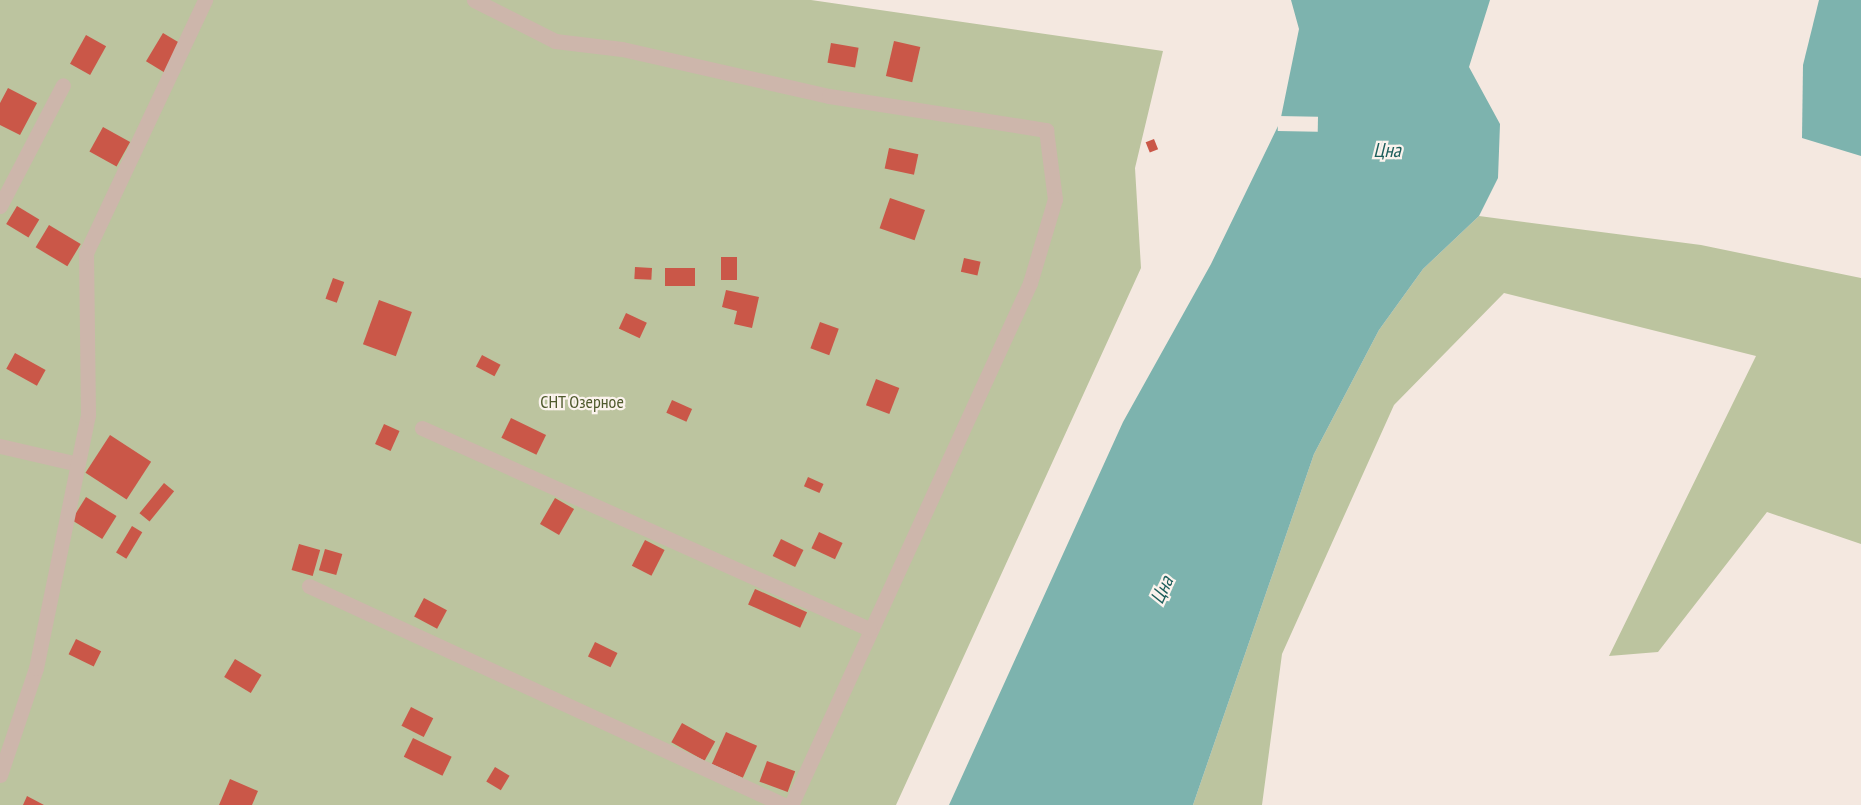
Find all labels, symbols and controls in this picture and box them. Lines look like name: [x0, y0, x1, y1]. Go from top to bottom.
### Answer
water label: Цна: [1373, 138, 1401, 162]
park label: СНТ Озерное: [540, 391, 624, 413]
water label: Цна: [1145, 572, 1179, 608]

